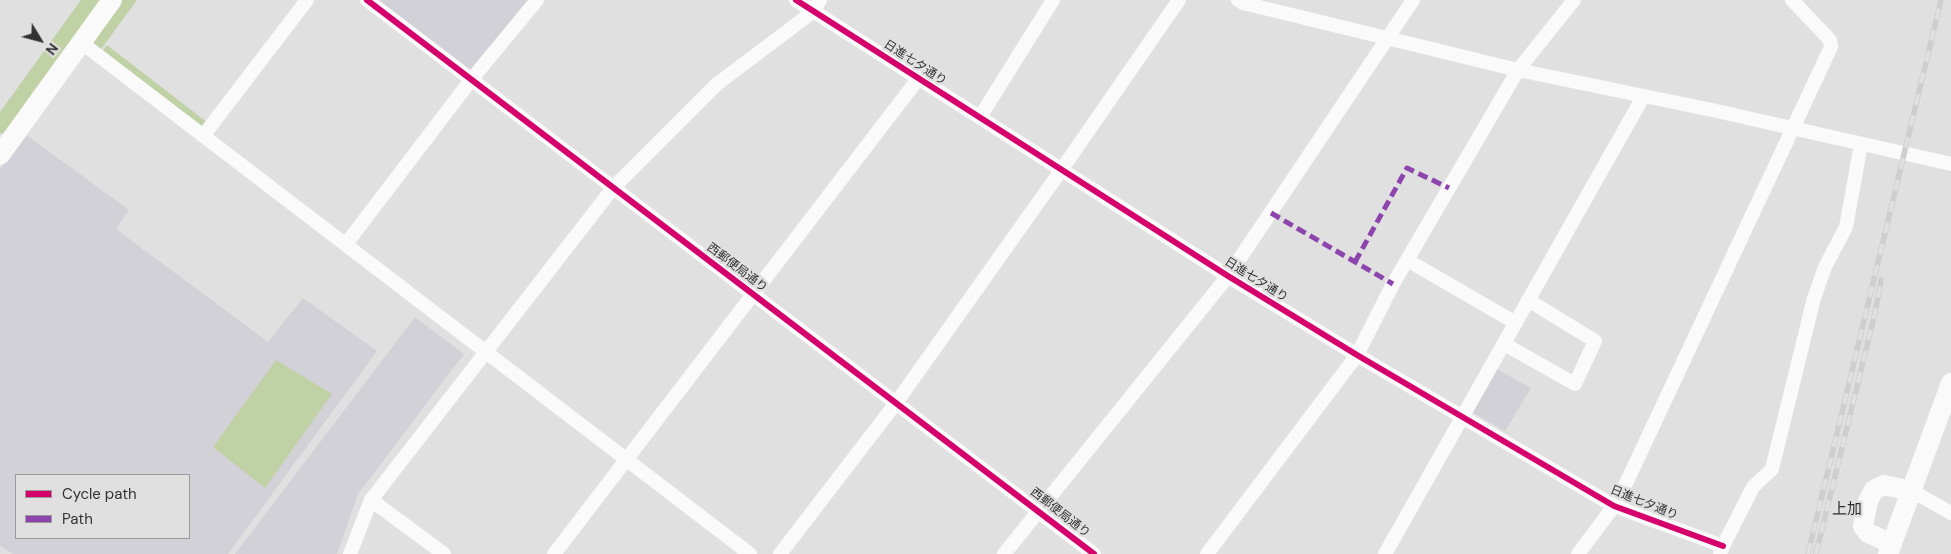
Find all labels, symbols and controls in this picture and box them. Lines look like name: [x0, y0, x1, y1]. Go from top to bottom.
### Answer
north arrow: [15, 15, 65, 65]
street label: 日進七夕通り: [881, 37, 949, 89]
text: N: [42, 40, 62, 59]
street label: 西郵便局通り: [704, 241, 770, 295]
street label: 日進七夕通り: [1222, 255, 1290, 305]
legend: [15, 474, 190, 539]
street label: 日進七夕通り: [1608, 483, 1680, 523]
text: Cycle path: [62, 484, 137, 504]
street label: 西郵便局通り: [1027, 485, 1093, 541]
district label: 上加: [1832, 501, 1862, 519]
text: Path: [62, 509, 93, 529]

